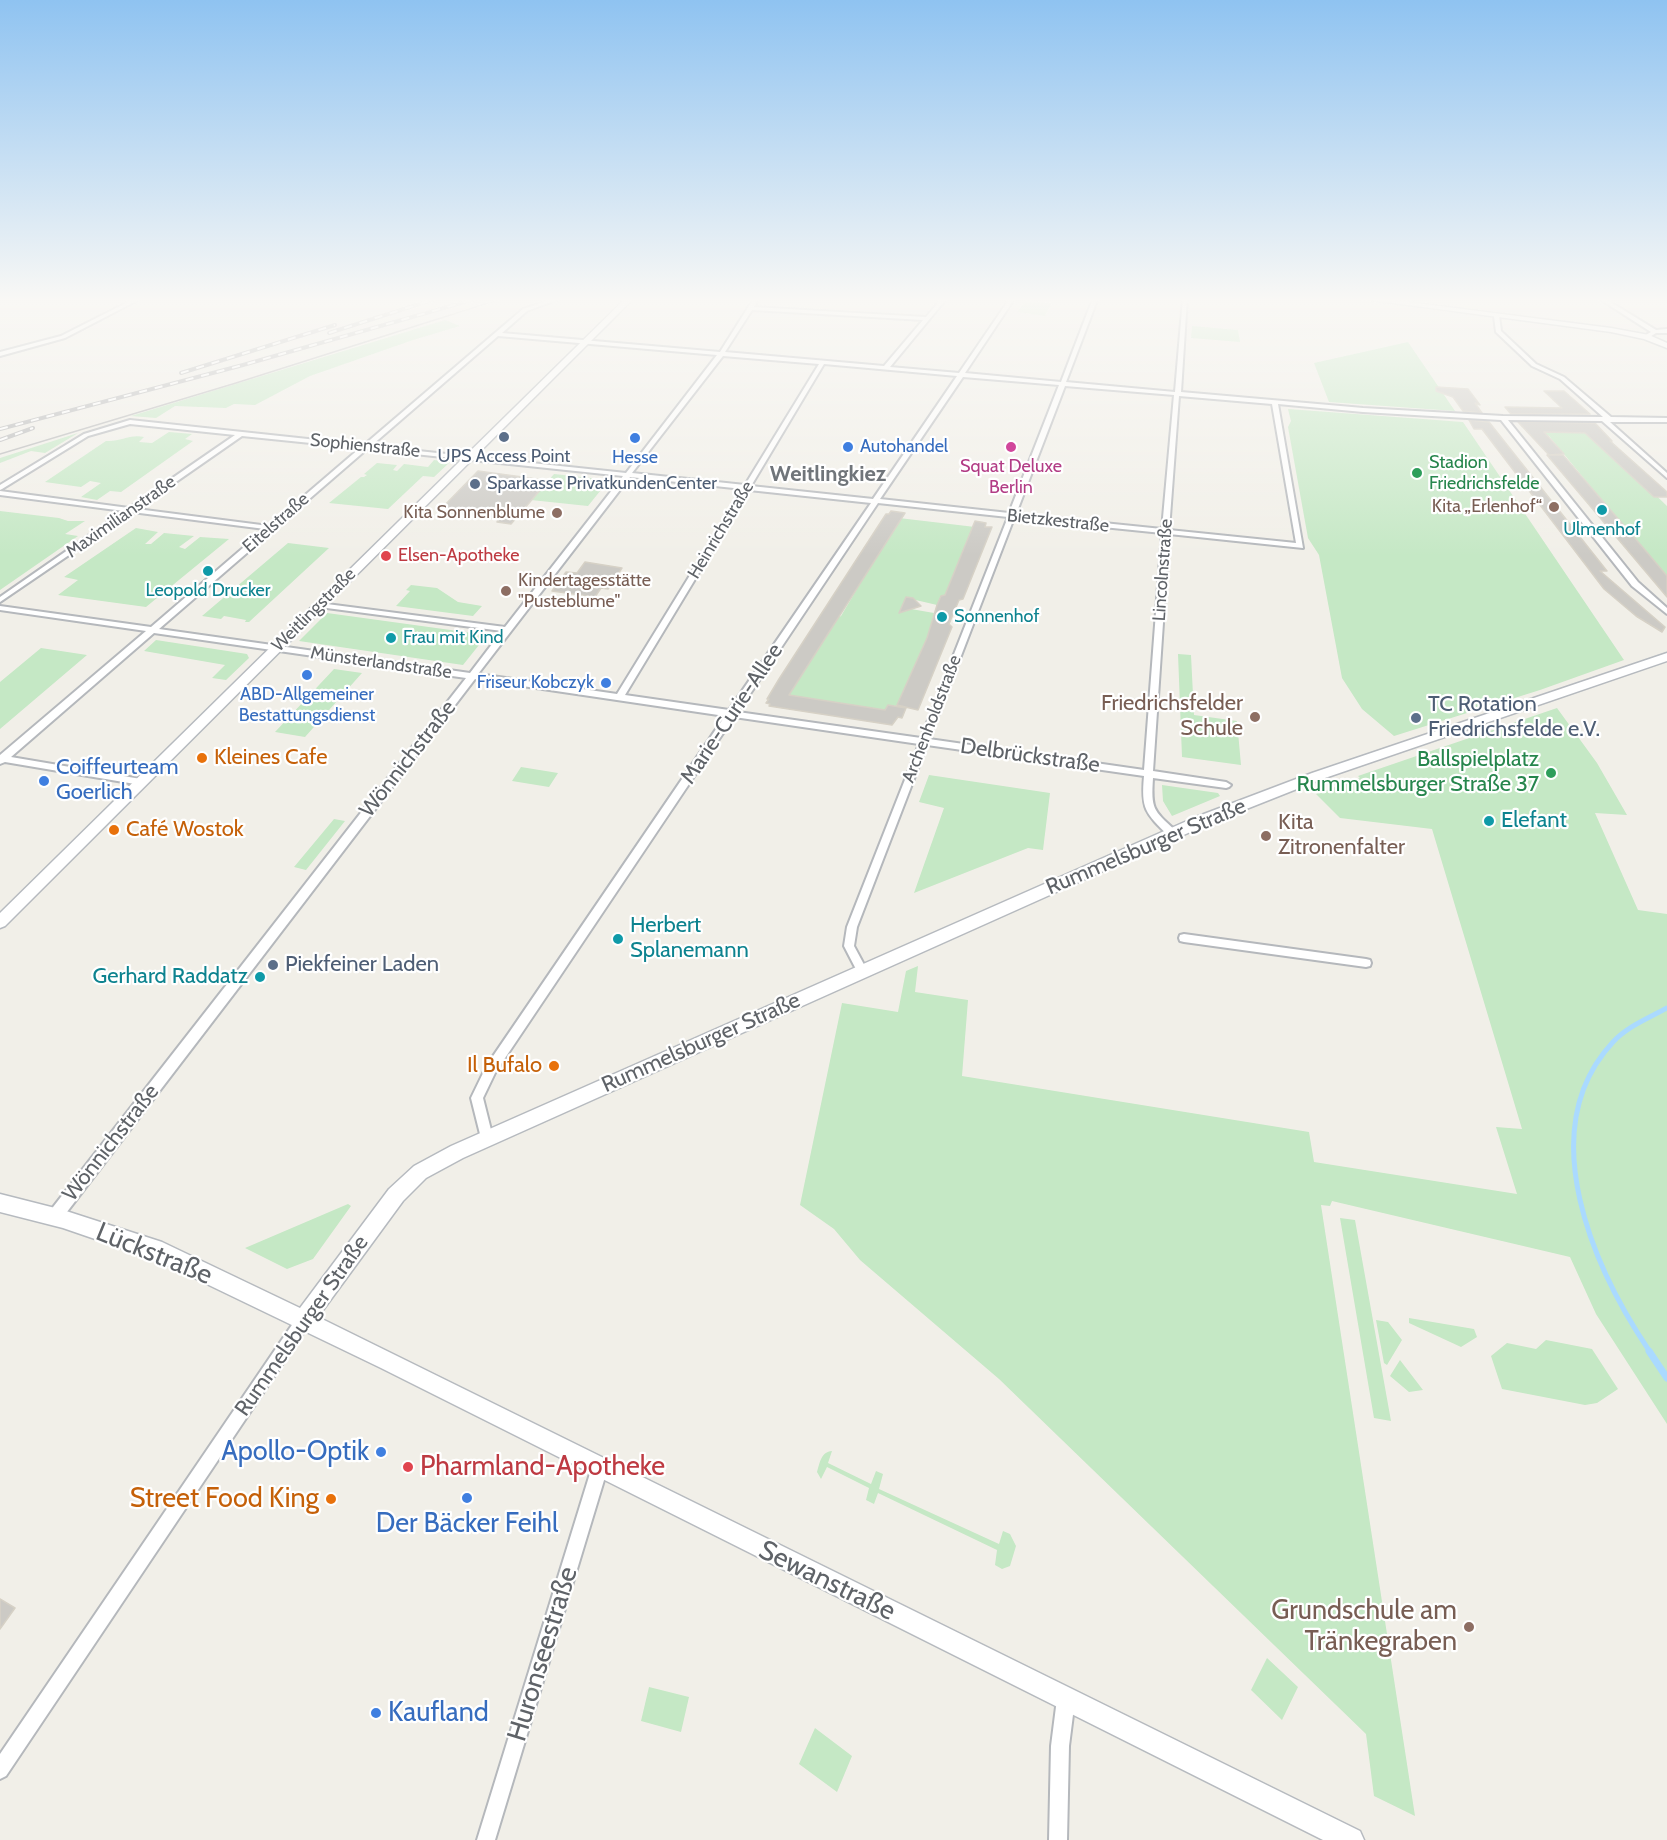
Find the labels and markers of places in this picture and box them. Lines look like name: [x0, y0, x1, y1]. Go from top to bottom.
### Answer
marker: UPS Access Point: [497, 430, 511, 444]
marker: Hesse: [628, 431, 642, 445]
place label: Autohandel: [860, 436, 948, 458]
marker: Autohandel: [841, 440, 855, 454]
marker: Squat Deluxe Berlin: [1004, 440, 1018, 454]
place label: UPS Access Point: [438, 446, 570, 468]
place label: Hesse: [612, 447, 658, 469]
place label: Stadion Friedrichsfelde: [1429, 452, 1540, 494]
place label: Squat Deluxe Berlin: [960, 456, 1062, 498]
marker: Stadion Friedrichsfelde: [1410, 466, 1424, 480]
place label: Sparkasse PrivatkundenCenter: [487, 473, 717, 495]
marker: Sparkasse PrivatkundenCenter: [468, 477, 482, 491]
place label: Kita „Erlenhof“: [1432, 496, 1542, 518]
marker: Kita „Erlenhof“: [1547, 500, 1561, 514]
place label: Kita Sonnenblume: [403, 502, 545, 524]
marker: Ulmenhof: [1595, 503, 1609, 517]
marker: Kita Sonnenblume: [550, 506, 564, 520]
place label: Ulmenhof: [1563, 519, 1641, 541]
place label: Elsen-Apotheke: [398, 545, 519, 567]
marker: Elsen-Apotheke: [379, 549, 393, 563]
marker: Leopold Drucker: [201, 564, 215, 578]
place label: Kindertagesstätte "Pusteblume": [518, 570, 651, 612]
place label: Leopold Drucker: [146, 580, 270, 602]
marker: Kindertagesstätte "Pusteblume": [499, 584, 513, 598]
place label: Sonnenhof: [954, 606, 1039, 628]
marker: Sonnenhof: [935, 610, 949, 624]
place label: Frau mit Kind: [403, 627, 503, 649]
marker: Frau mit Kind: [384, 631, 398, 645]
marker: ABD-Allgemeiner Bestattungsdienst: [300, 668, 314, 682]
place label: Friseur Kobczyk: [477, 672, 594, 694]
marker: Friseur Kobczyk: [599, 676, 613, 690]
place label: ABD-Allgemeiner Bestattungsdienst: [239, 684, 375, 726]
place label: Friedrichsfelder Schule: [1101, 691, 1243, 742]
place label: TC Rotation Friedrichsfelde e.V.: [1428, 692, 1600, 744]
marker: Friedrichsfelder Schule: [1248, 710, 1262, 724]
marker: TC Rotation Friedrichsfelde e.V.: [1409, 711, 1423, 725]
place label: Kleines Cafe: [214, 745, 327, 771]
place label: Ballspielplatz Rummelsburger Straße 37: [1297, 747, 1539, 798]
marker: Kleines Cafe: [195, 751, 209, 765]
place label: Coiffeurteam Goerlich: [56, 755, 179, 806]
marker: Ballspielplatz Rummelsburger Straße 37: [1544, 766, 1558, 780]
marker: Coiffeurteam Goerlich: [37, 774, 51, 788]
place label: Elefant: [1501, 808, 1567, 834]
place label: Kita Zitronenfalter: [1278, 810, 1405, 861]
marker: Elefant: [1482, 814, 1496, 828]
place label: Café Wostok: [126, 817, 244, 843]
marker: Café Wostok: [107, 823, 121, 837]
marker: Kita Zitronenfalter: [1259, 829, 1273, 843]
place label: Herbert Splanemann: [630, 913, 749, 964]
marker: Herbert Splanemann: [611, 932, 625, 946]
place label: Piekfeiner Laden: [285, 952, 439, 978]
marker: Piekfeiner Laden: [266, 958, 280, 972]
place label: Gerhard Raddatz: [93, 964, 248, 990]
marker: Gerhard Raddatz: [253, 970, 267, 984]
place label: Il Bufalo: [467, 1053, 542, 1079]
marker: Il Bufalo: [547, 1059, 561, 1073]
place label: Apollo-Optik: [221, 1436, 369, 1468]
marker: Apollo-Optik: [374, 1445, 388, 1459]
place label: Pharmland-Apotheke: [420, 1451, 665, 1483]
marker: Pharmland-Apotheke: [401, 1460, 415, 1474]
place label: Street Food King: [130, 1483, 319, 1515]
marker: Der Bäcker Feihl: [460, 1491, 474, 1505]
marker: Street Food King: [324, 1492, 338, 1506]
place label: Der Bäcker Feihl: [376, 1508, 558, 1540]
place label: Grundschule am Tränkegraben: [1271, 1595, 1457, 1658]
marker: Grundschule am Tränkegraben: [1462, 1620, 1476, 1634]
place label: Kaufland: [388, 1697, 489, 1729]
marker: Kaufland: [369, 1706, 383, 1720]

